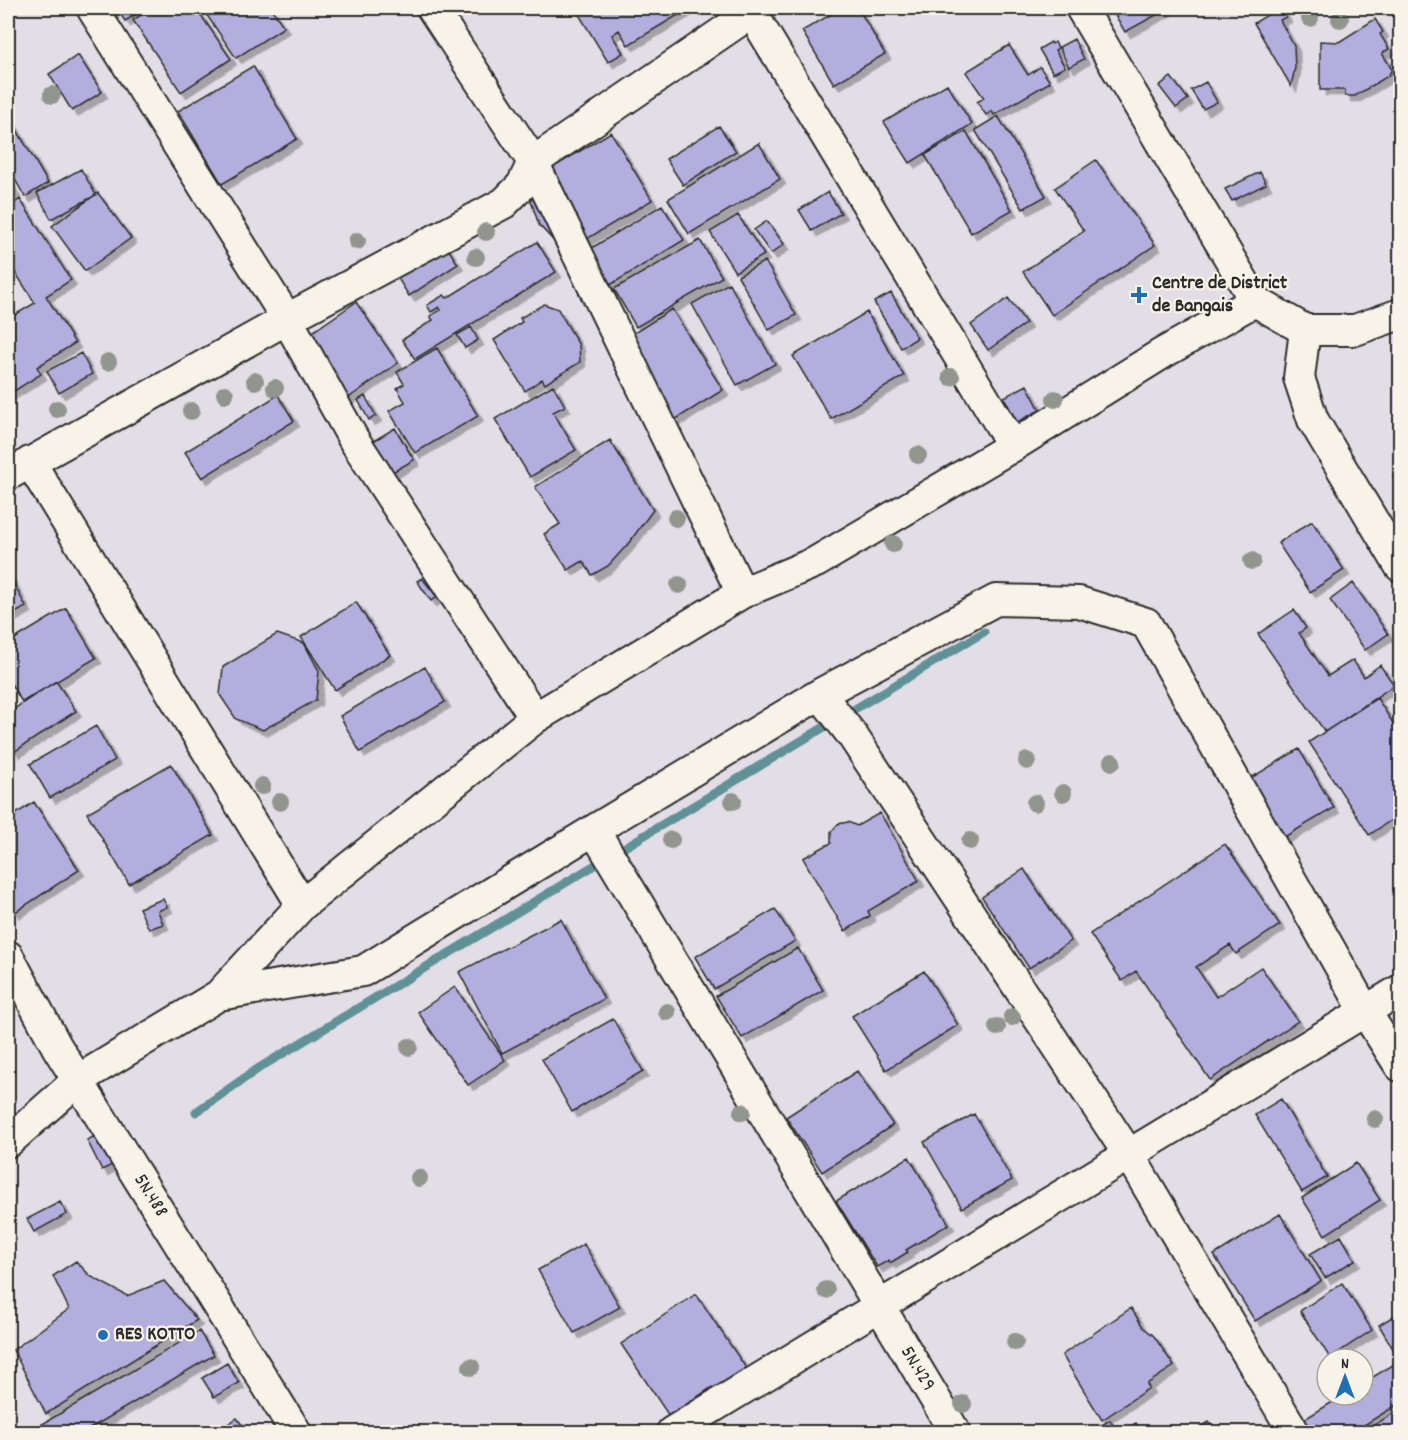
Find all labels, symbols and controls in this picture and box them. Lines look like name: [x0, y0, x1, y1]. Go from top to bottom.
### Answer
place label: Centre de District de Bangais: [1152, 270, 1288, 321]
marker: Centre de District de Bangais: [1130, 286, 1148, 304]
street label: 5N.488: [126, 1169, 174, 1223]
place label: RES KOTTO: [115, 1321, 195, 1349]
marker: RES KOTTO: [96, 1328, 110, 1342]
street label: 5N.429: [892, 1341, 942, 1397]
north arrow: [1315, 1347, 1375, 1407]
text: N: [1341, 1353, 1349, 1376]

